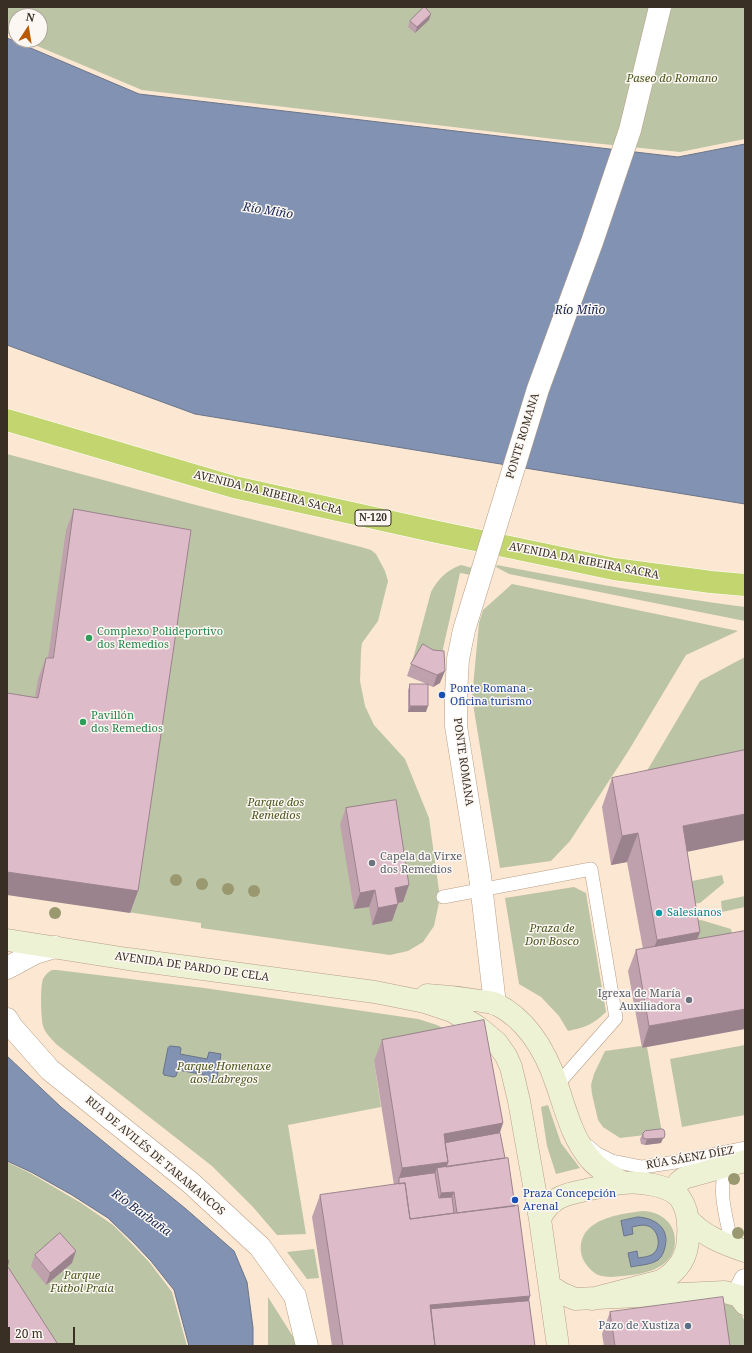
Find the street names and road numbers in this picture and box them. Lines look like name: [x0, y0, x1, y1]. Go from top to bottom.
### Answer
street label: PONTE ROMANA: [504, 391, 542, 481]
street label: AVENIDA DA RIBEIRA SACRA: [192, 468, 344, 518]
road number: N-120: [355, 510, 391, 526]
street label: AVENIDA DA RIBEIRA SACRA: [508, 540, 660, 582]
street label: PONTE ROMANA: [450, 717, 476, 807]
street label: AVENIDA DE PARDO DE CELA: [114, 950, 270, 984]
street label: RUA DE AVILÉS DE TARAMANCOS: [83, 1094, 227, 1218]
street label: RÚA SÁENZ DÍEZ: [645, 1144, 735, 1172]

